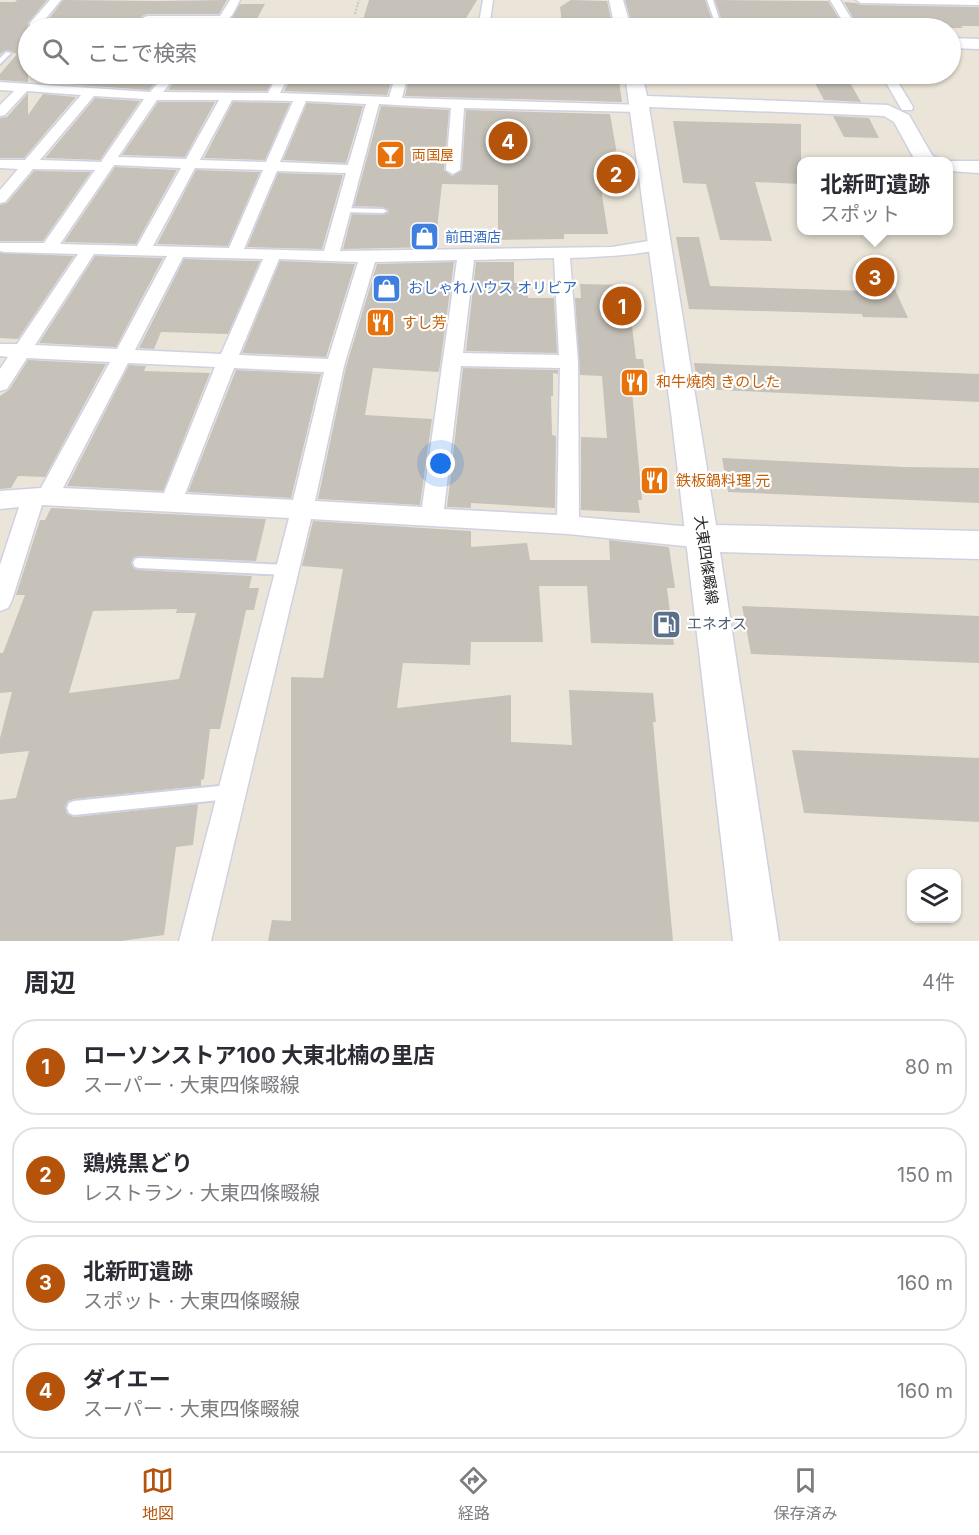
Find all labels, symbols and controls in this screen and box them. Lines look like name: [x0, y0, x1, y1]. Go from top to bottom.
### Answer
search box: [18, 18, 961, 84]
icon: search: [39, 35, 72, 68]
text: ここで検索: [87, 40, 197, 66]
pin: 4: [488, 118, 528, 164]
bar icon: 両国屋: [375, 139, 407, 171]
place label: 両国屋: [412, 146, 454, 163]
pin: 2: [596, 152, 636, 196]
popup: [797, 157, 953, 235]
text: 北新町遺跡: [820, 171, 930, 197]
text: スポット: [820, 202, 900, 226]
shop icon: 前田酒店: [408, 221, 440, 253]
place label: 前田酒店: [445, 228, 501, 245]
pin: 3: [856, 254, 894, 300]
shop icon: おしゃれハウス オリビア: [371, 272, 403, 304]
place label: おしゃれハウス オリビア: [408, 278, 577, 297]
pin: 1: [602, 284, 642, 328]
restaurant icon: すし芳: [365, 307, 397, 339]
place label: すし芳: [402, 313, 447, 332]
restaurant icon: 和牛焼肉 きのした: [619, 366, 651, 398]
place label: 和牛焼肉 きのした: [656, 372, 780, 391]
your location: [426, 449, 455, 478]
restaurant icon: 鉄板鍋料理 元: [639, 465, 671, 497]
place label: 鉄板鍋料理 元: [676, 471, 770, 490]
street label: 大東四條畷線: [691, 514, 722, 606]
fuel station icon: エネオス: [650, 608, 682, 640]
place label: エネオス: [687, 614, 747, 633]
map controls: [907, 869, 961, 923]
button: layers: [907, 869, 961, 923]
text: 周辺: [24, 967, 76, 998]
text: 4件: [922, 970, 955, 994]
text: ローソンストア100 大東北楠の里店: [83, 1042, 435, 1068]
text: 1: [41, 1055, 50, 1079]
text: 80 m: [905, 1055, 953, 1079]
text: スーパー · 大東四條畷線: [83, 1073, 300, 1097]
text: 鶏焼黒どり: [83, 1150, 193, 1176]
text: 2: [39, 1163, 52, 1187]
text: 150 m: [897, 1163, 953, 1187]
text: レストラン · 大東四條畷線: [83, 1181, 320, 1205]
text: 北新町遺跡: [83, 1258, 193, 1284]
text: 3: [39, 1271, 52, 1295]
text: 160 m: [897, 1271, 953, 1295]
text: スポット · 大東四條畷線: [83, 1289, 300, 1313]
text: ダイエー: [83, 1366, 171, 1392]
text: 4: [39, 1379, 52, 1403]
text: 160 m: [897, 1379, 953, 1403]
text: スーパー · 大東四條畷線: [83, 1397, 300, 1421]
tab: 地図: [141, 1464, 174, 1524]
tab: 経路: [457, 1464, 490, 1524]
tab: 保存済み: [773, 1464, 837, 1524]

